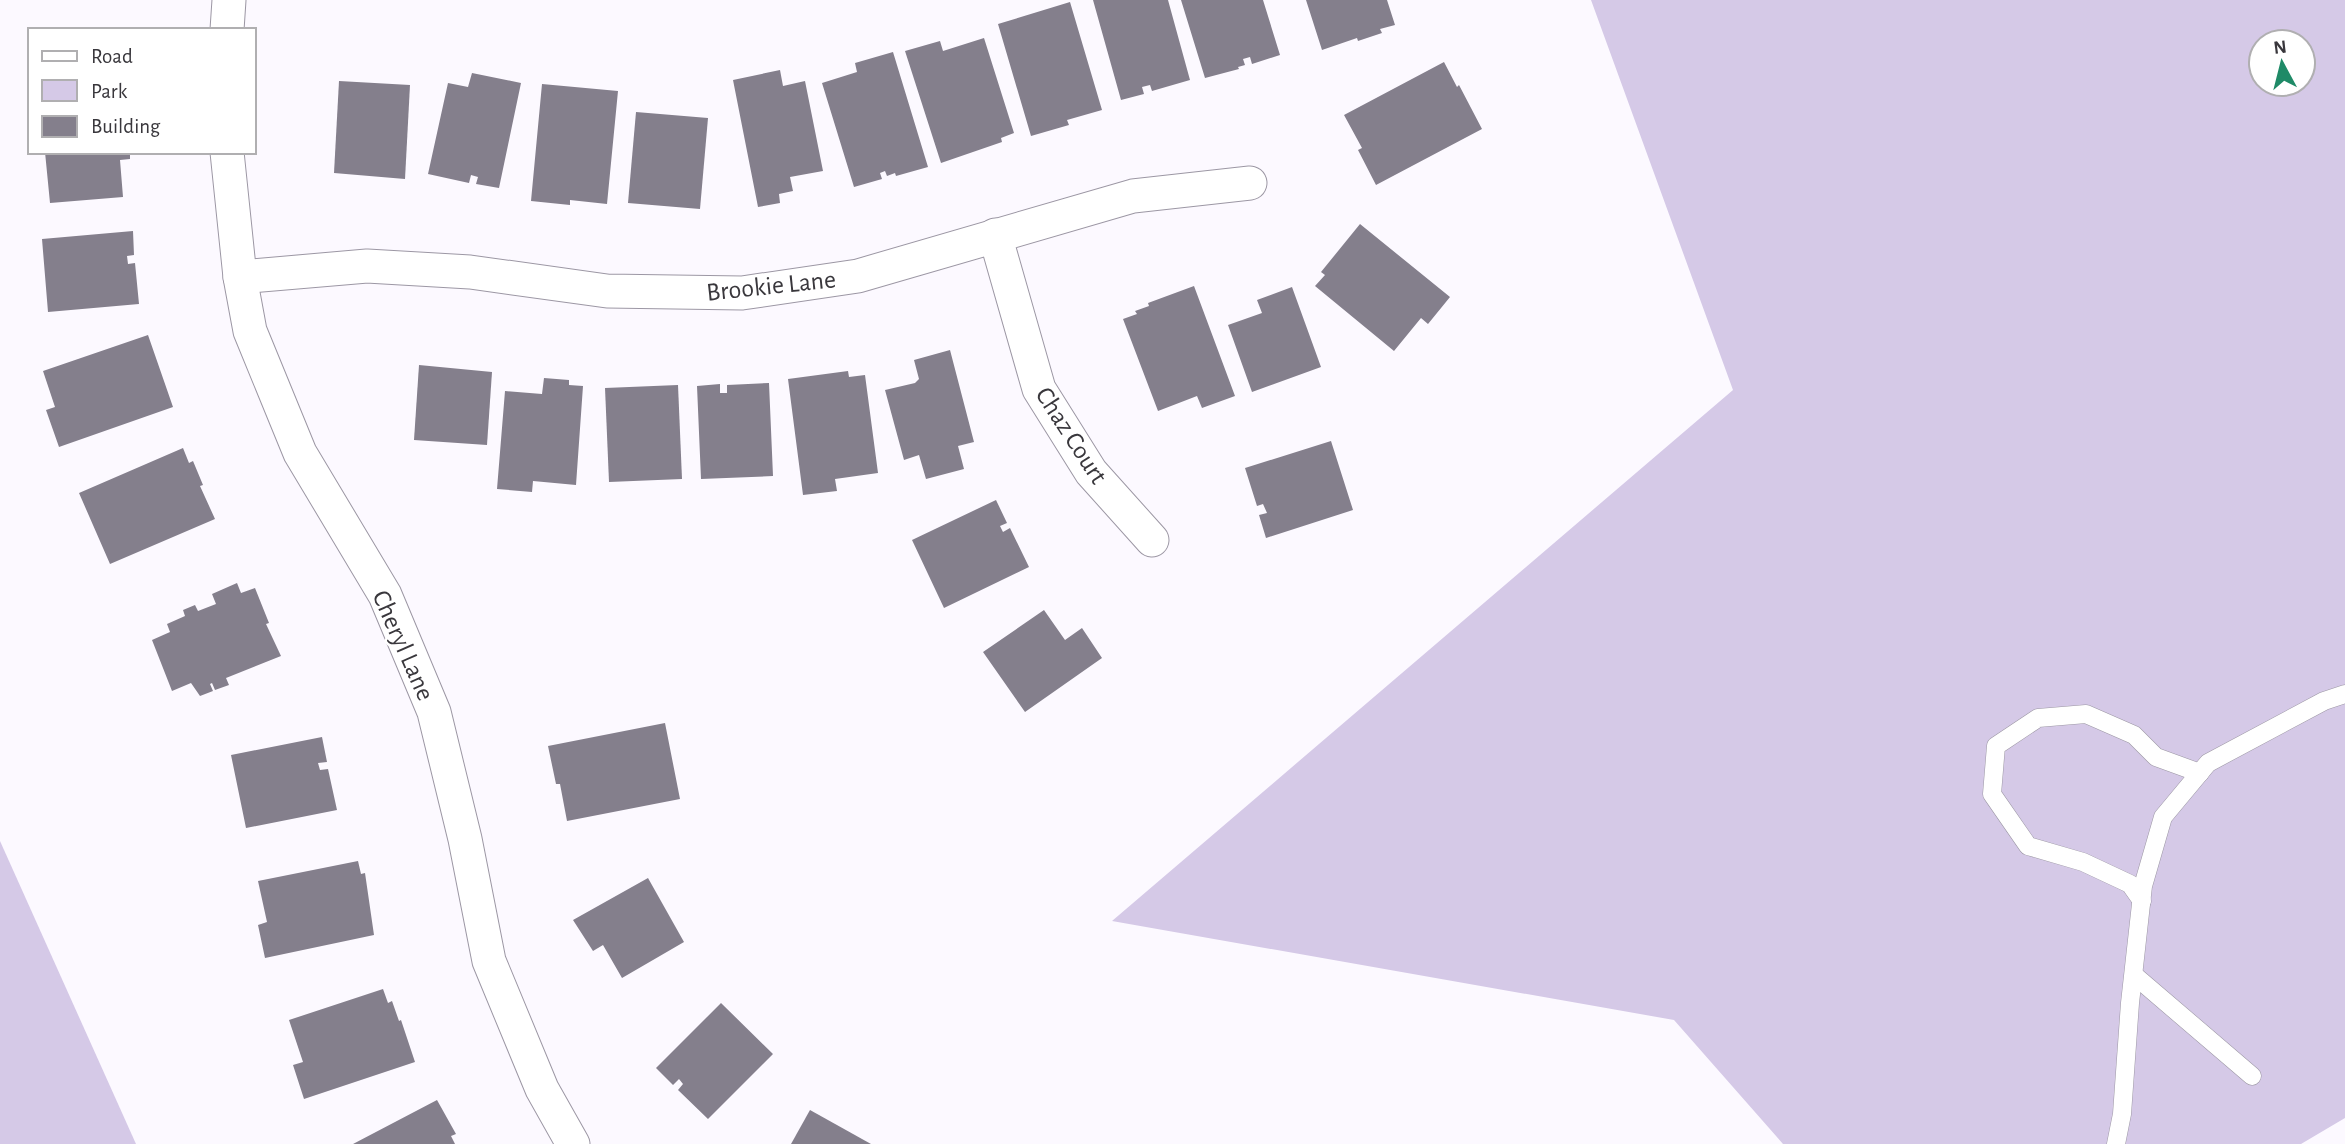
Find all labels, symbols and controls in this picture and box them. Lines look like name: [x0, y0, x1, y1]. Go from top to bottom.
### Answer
legend: [28, 28, 256, 154]
north arrow: [2247, 28, 2317, 98]
text: N: [2272, 37, 2288, 58]
text: Road: [91, 46, 133, 67]
text: Park: [91, 81, 128, 102]
text: Building: [91, 116, 161, 137]
street label: Brookie Lane: [705, 266, 837, 306]
street label: Chaz Court: [1030, 383, 1112, 489]
street label: Cheryl Lane: [367, 586, 439, 704]

